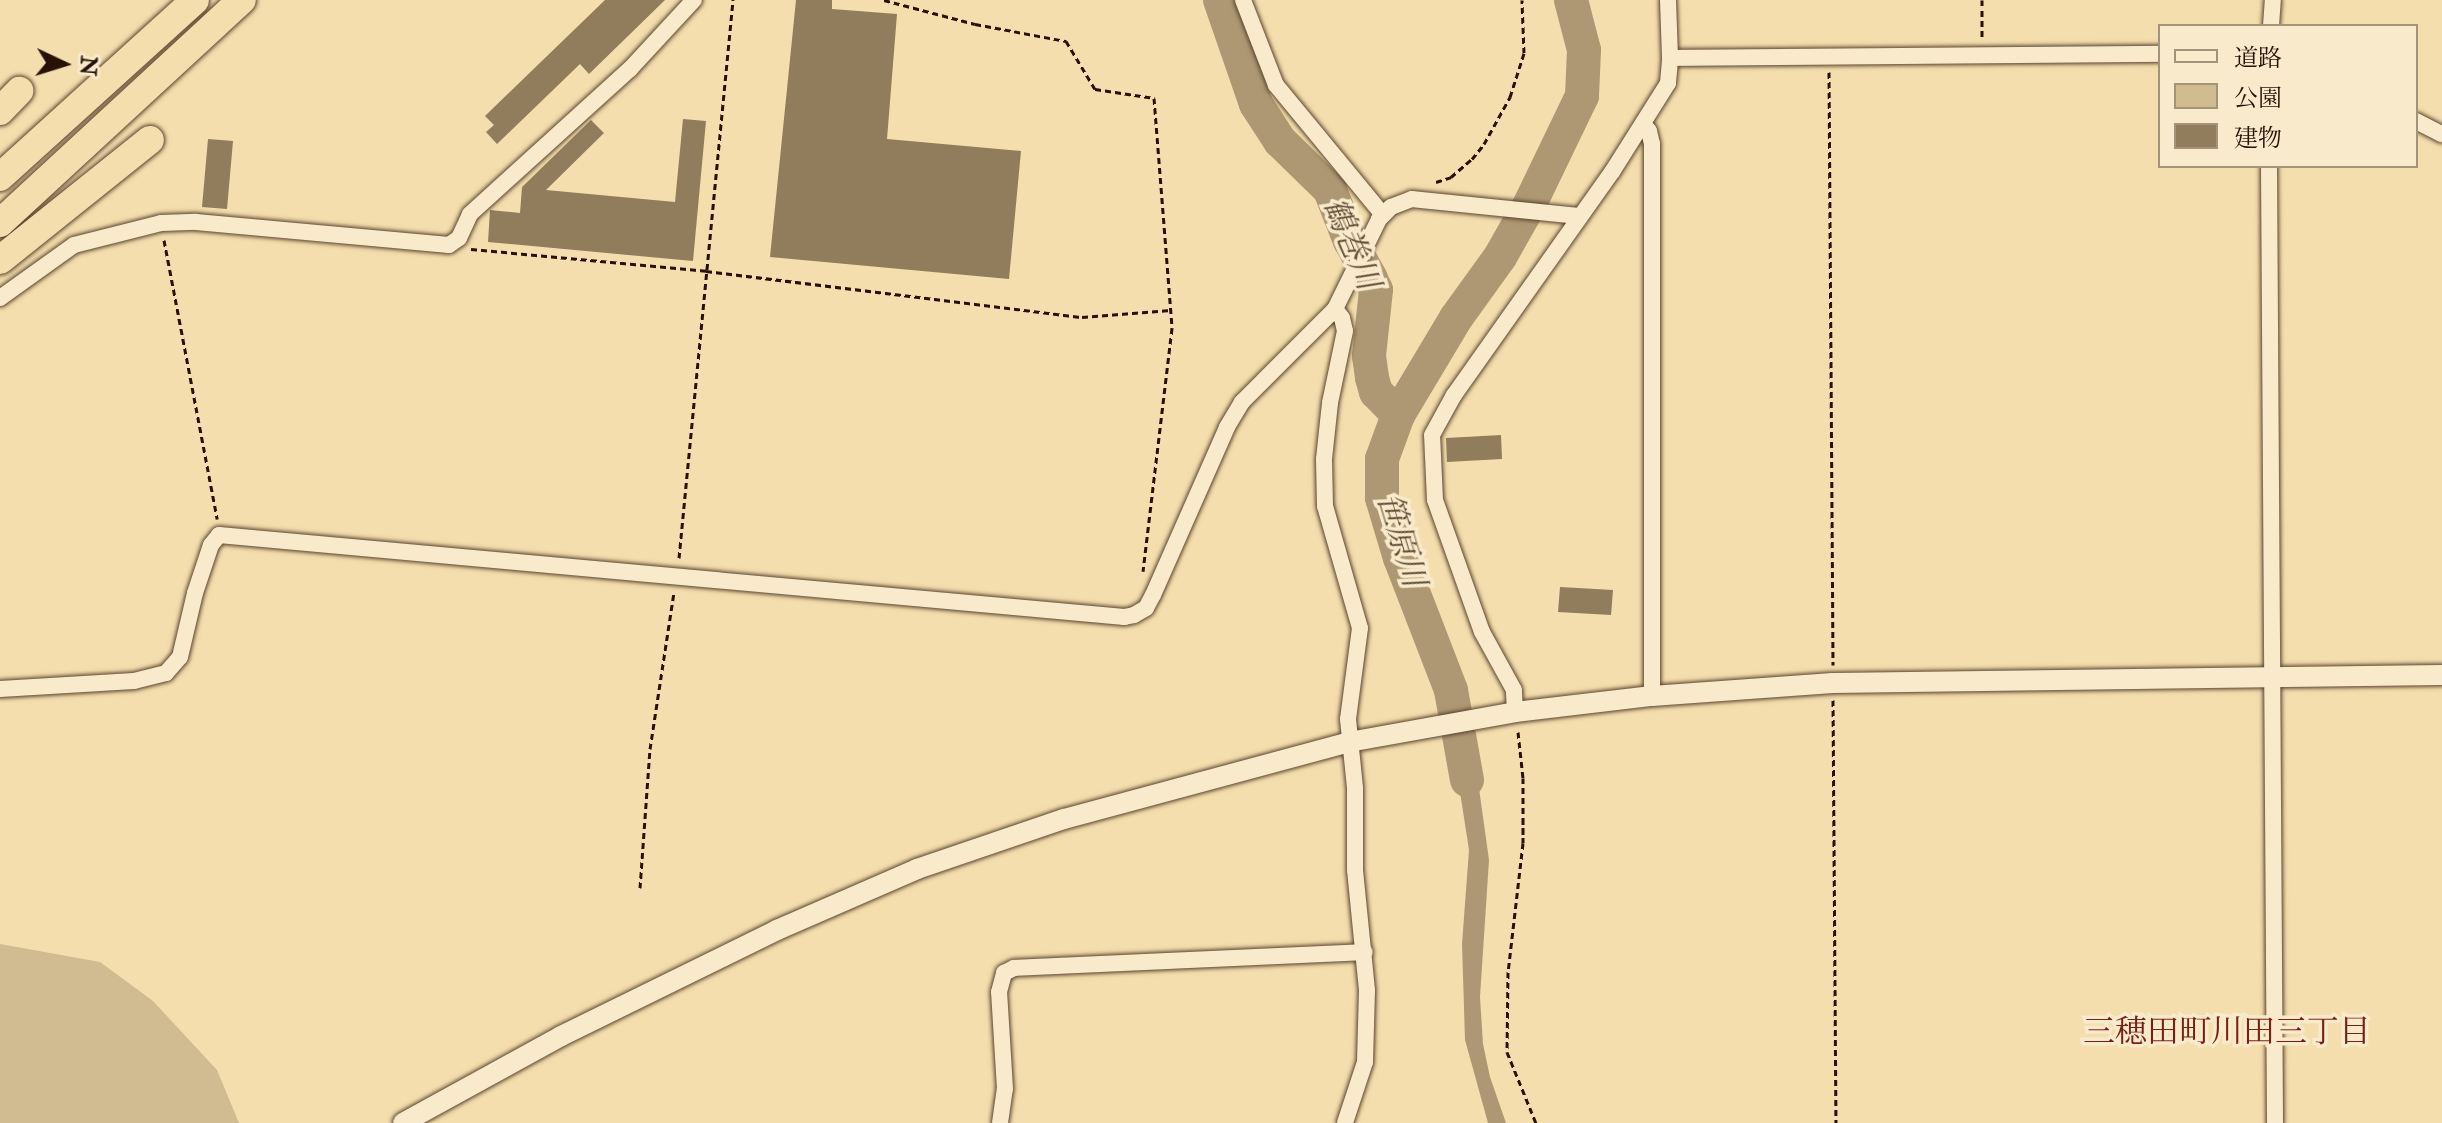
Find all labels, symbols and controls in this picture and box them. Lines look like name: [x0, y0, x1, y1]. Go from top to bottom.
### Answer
north arrow: [24, 24, 104, 104]
legend: [2158, 24, 2418, 168]
text: 道路: [2234, 43, 2282, 74]
text: N: [73, 55, 103, 76]
text: 公園: [2234, 83, 2282, 114]
text: 建物: [2234, 123, 2282, 154]
water label: 鶴巻川: [1315, 192, 1387, 296]
water label: 笹原川: [1369, 488, 1433, 592]
district label: 三穂田町川田三丁目: [2083, 1013, 2371, 1051]

